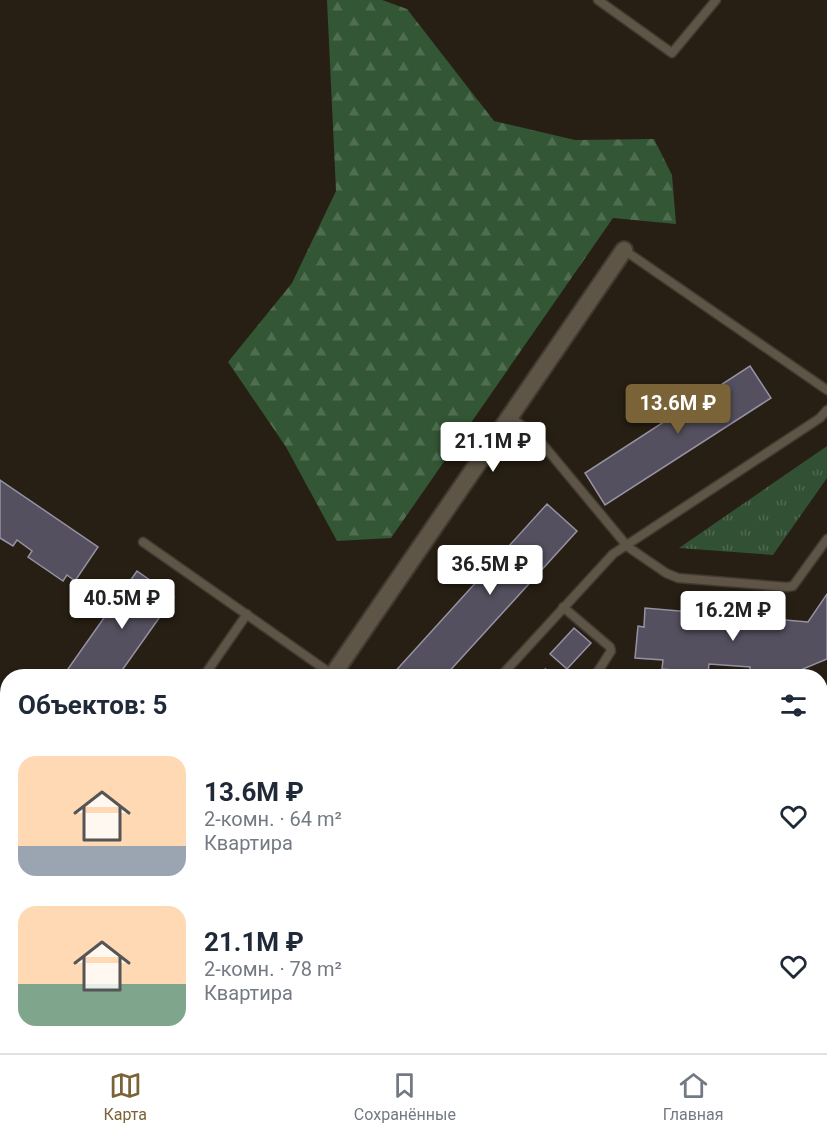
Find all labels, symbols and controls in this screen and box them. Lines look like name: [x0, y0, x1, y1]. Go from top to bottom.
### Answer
pin: 13.6M ₽: [623, 384, 733, 435]
text: 13.6M ₽: [640, 391, 716, 415]
pin: 21.1M ₽: [438, 422, 548, 473]
text: 21.1M ₽: [455, 429, 531, 453]
pin: 36.5M ₽: [435, 545, 545, 596]
text: 36.5M ₽: [452, 552, 528, 576]
pin: 40.5M ₽: [67, 579, 177, 630]
text: 40.5M ₽: [84, 586, 160, 610]
pin: 16.2M ₽: [678, 591, 788, 642]
text: 16.2M ₽: [695, 598, 771, 622]
icon: filters: [777, 689, 810, 722]
text: Объектов: 5: [18, 690, 167, 720]
text: 13.6M ₽: [204, 777, 304, 807]
icon: home: [66, 780, 138, 852]
icon: heart: [777, 800, 810, 833]
text: 2-комн. · 64 m²: [204, 807, 342, 831]
text: Квартира: [204, 831, 293, 855]
text: 21.1M ₽: [204, 927, 304, 957]
icon: home: [66, 930, 138, 1002]
icon: heart: [777, 950, 810, 983]
text: 2-комн. · 78 m²: [204, 957, 342, 981]
text: Квартира: [204, 981, 293, 1005]
tab: Карта: [103, 1069, 147, 1124]
tab: Сохранённые: [354, 1069, 456, 1124]
tab: Главная: [663, 1069, 724, 1124]

